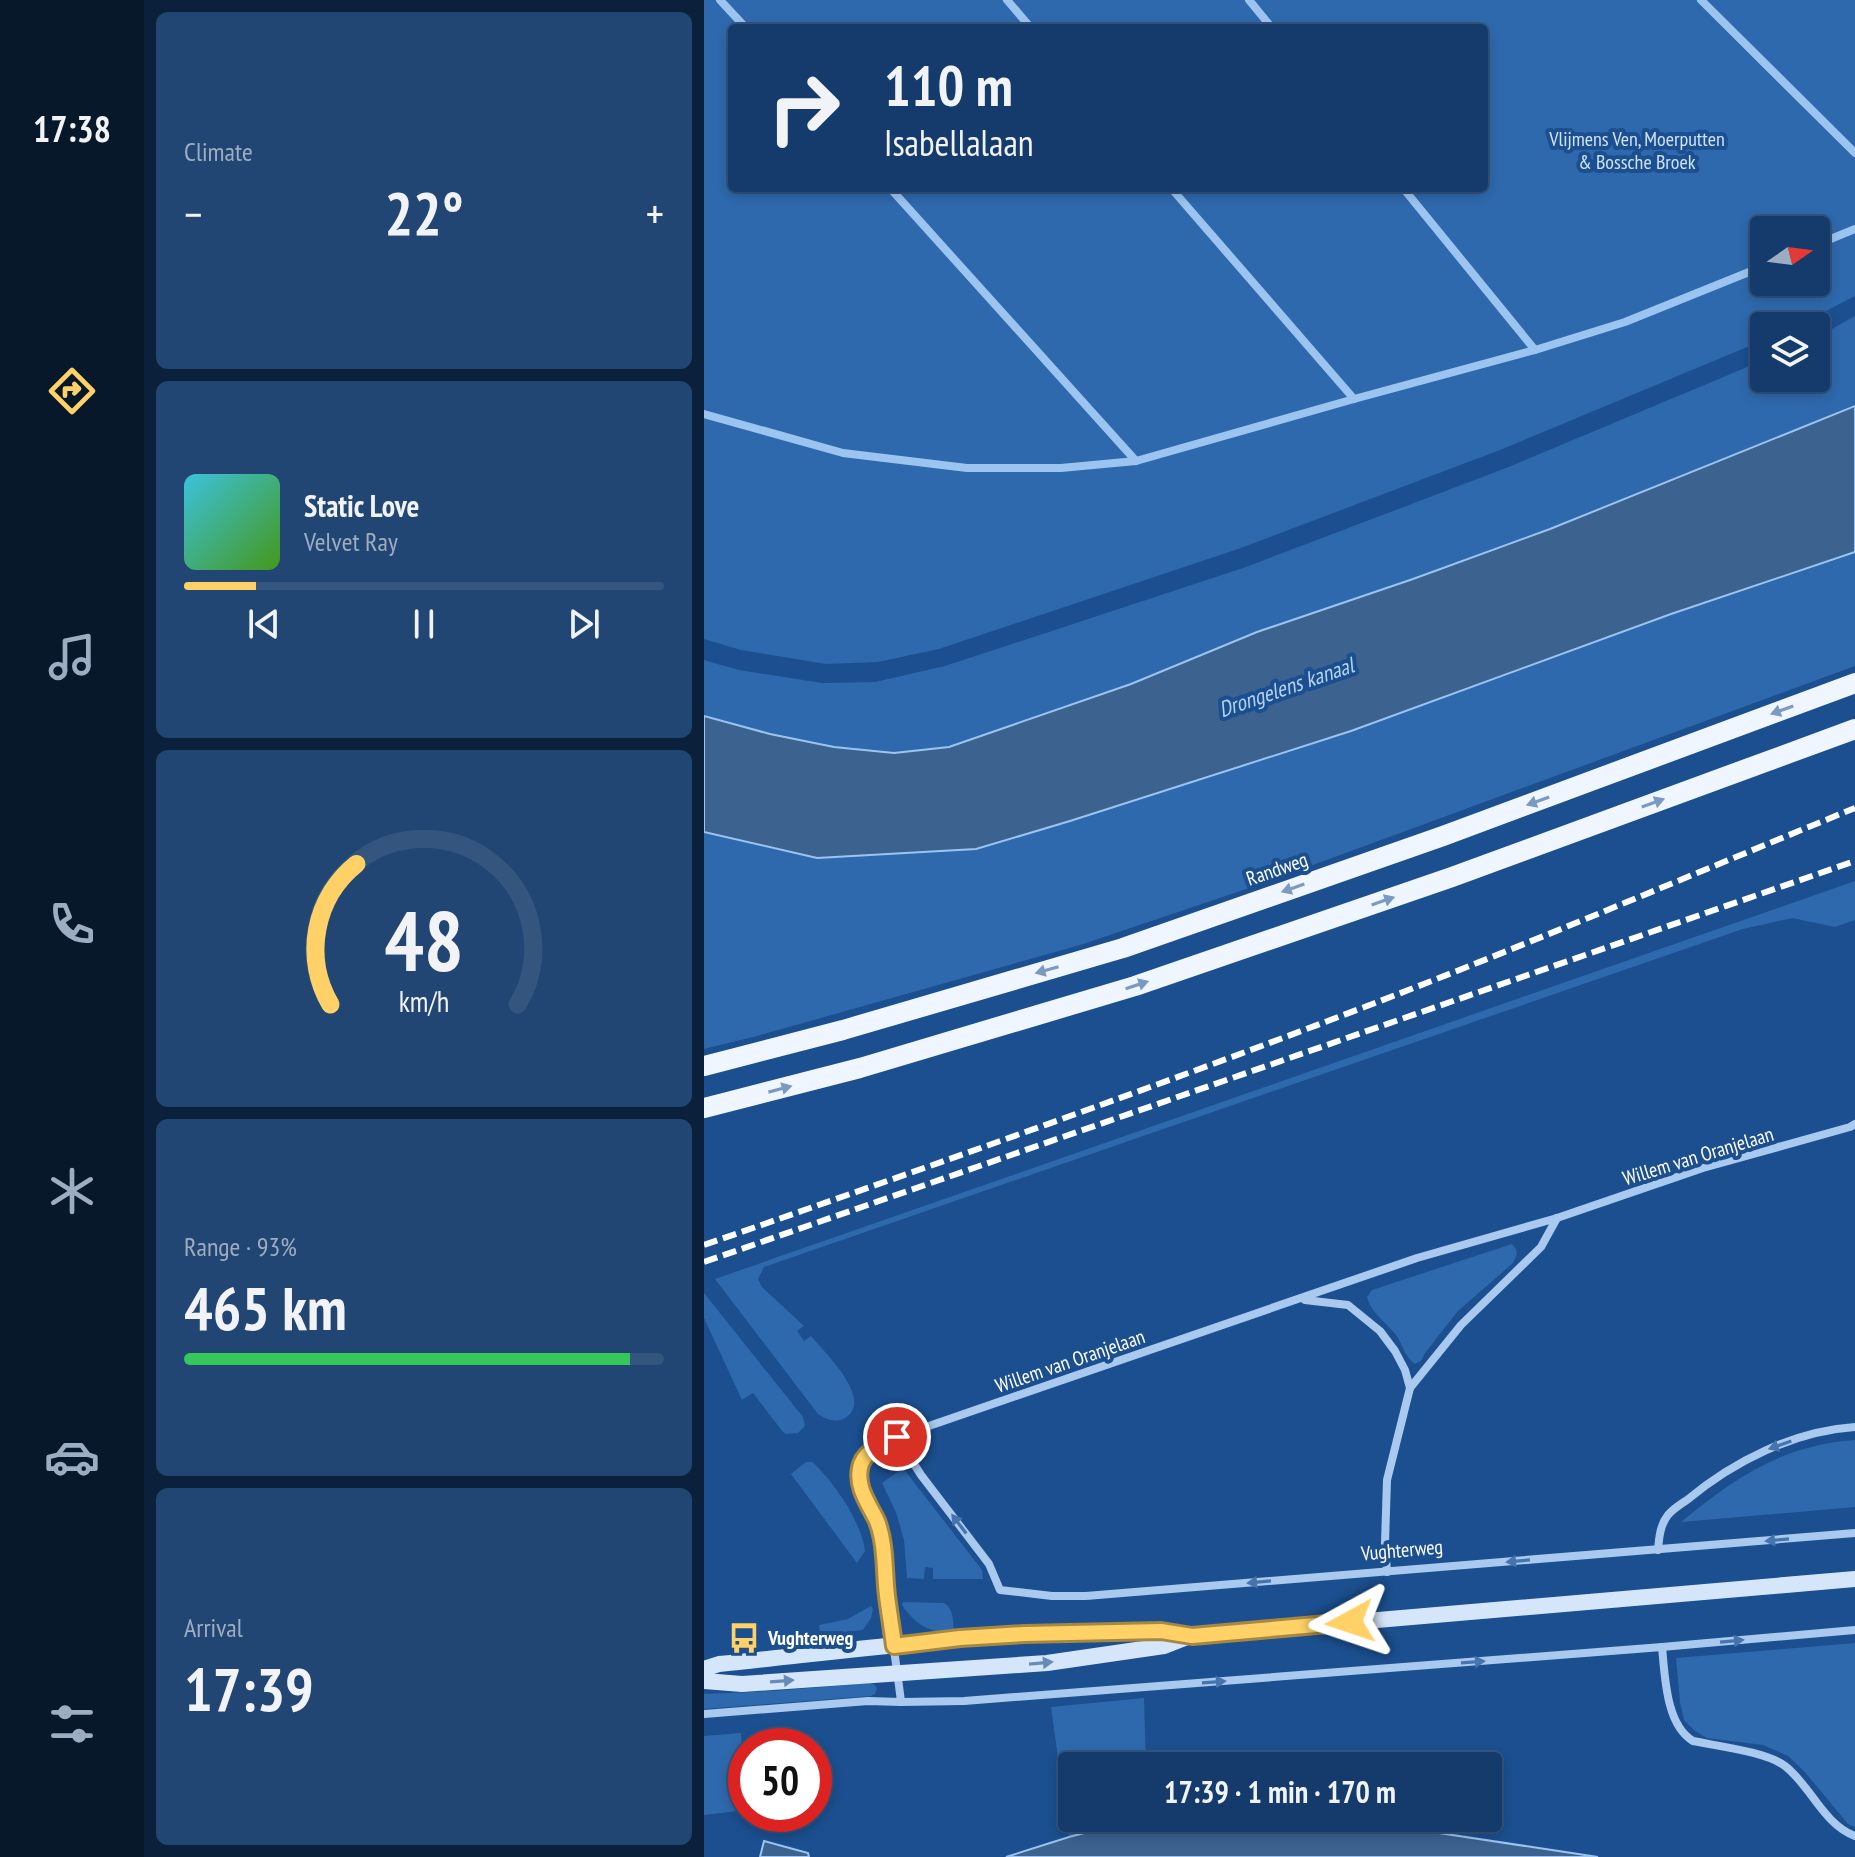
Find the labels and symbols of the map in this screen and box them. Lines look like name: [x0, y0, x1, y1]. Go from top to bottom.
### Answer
park label: Vlijmens Ven, Moerputten & Bossche Broek: [1548, 126, 1725, 175]
north arrow: [1750, 216, 1830, 296]
water label: Drongelens kanaal: [1215, 650, 1359, 723]
one-way arrow: [1770, 704, 1794, 717]
one-way arrow: [1526, 795, 1550, 808]
one-way arrow: [1642, 796, 1666, 809]
street label: Randweg: [1243, 846, 1311, 892]
one-way arrow: [1281, 883, 1305, 895]
one-way arrow: [1371, 894, 1395, 906]
one-way arrow: [1034, 964, 1058, 977]
one-way arrow: [1125, 978, 1149, 991]
one-way arrow: [767, 1082, 792, 1094]
street label: Willem van Oranjelaan: [1619, 1121, 1777, 1191]
street label: Willem van Oranjelaan: [992, 1323, 1148, 1399]
pin: [863, 1403, 931, 1471]
one-way arrow: [1767, 1440, 1791, 1452]
one-way arrow: [952, 1514, 968, 1534]
street label: Vughterweg: [1359, 1533, 1444, 1567]
one-way arrow: [1764, 1534, 1789, 1547]
one-way arrow: [1505, 1555, 1530, 1568]
one-way arrow: [1246, 1576, 1271, 1589]
position arrow: [1308, 1580, 1392, 1664]
bus stop icon: Vughterweg: [727, 1621, 761, 1655]
place label: Vughterweg: [767, 1625, 853, 1651]
one-way arrow: [1720, 1634, 1745, 1647]
one-way arrow: [1461, 1655, 1486, 1668]
one-way arrow: [1029, 1656, 1054, 1669]
one-way arrow: [770, 1674, 795, 1687]
one-way arrow: [1202, 1675, 1227, 1688]
speed limit sign: 50: [728, 1728, 832, 1832]

